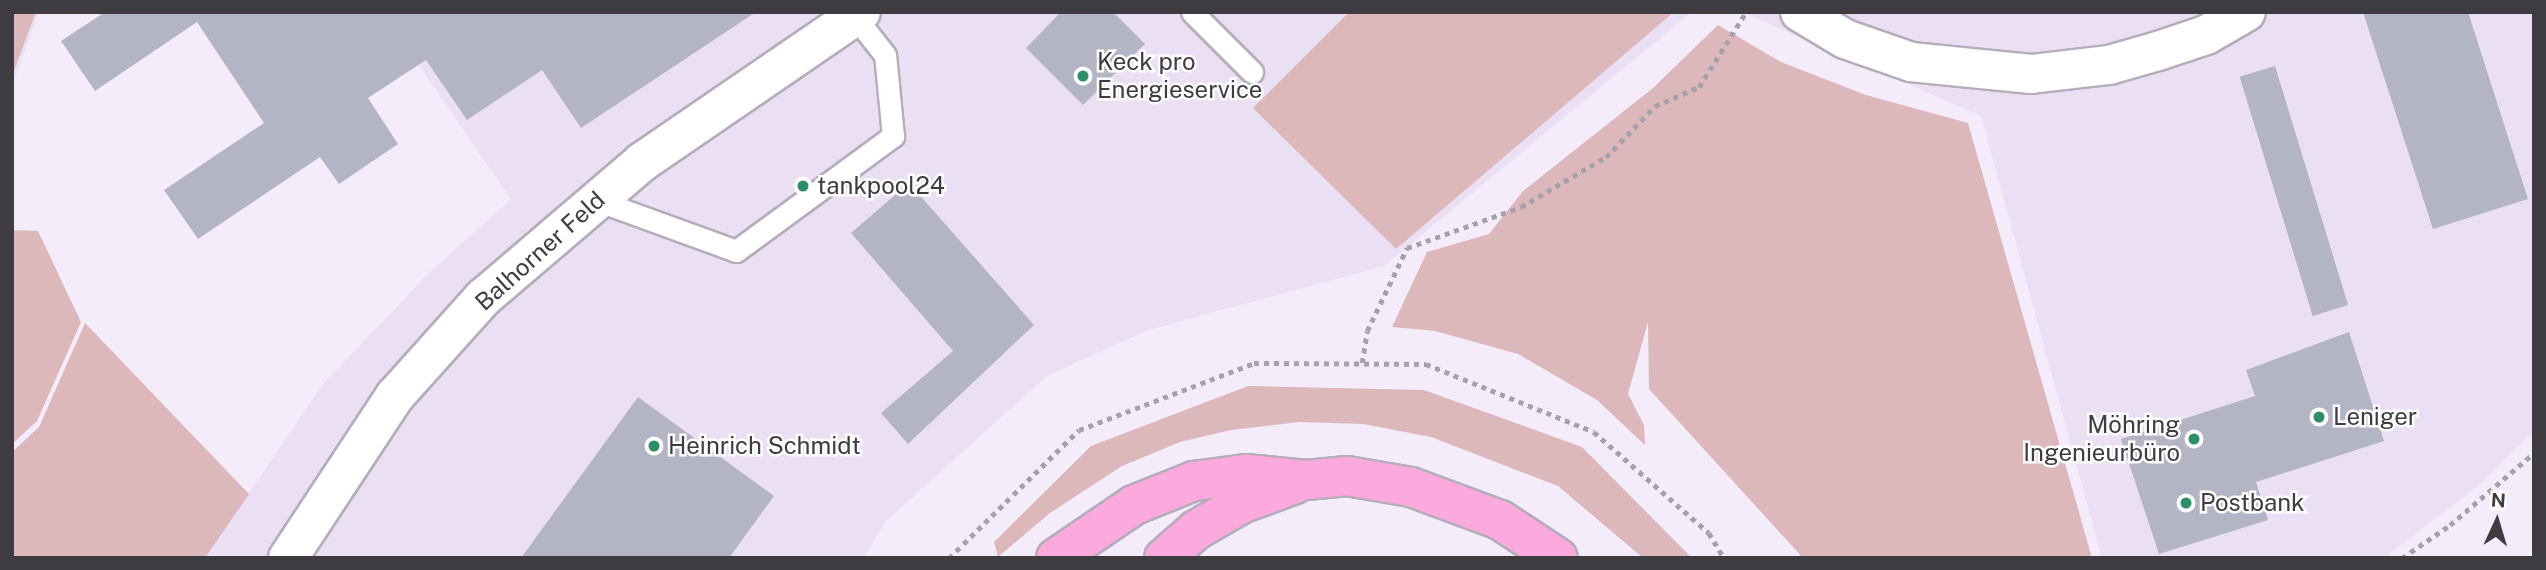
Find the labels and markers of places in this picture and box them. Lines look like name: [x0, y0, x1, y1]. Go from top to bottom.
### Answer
place label: Keck pro Energieservice: [1097, 48, 1262, 104]
marker: Keck pro Energieservice: [1075, 68, 1091, 84]
place label: tankpool24: [817, 172, 945, 200]
marker: tankpool24: [795, 178, 811, 194]
place label: Leniger: [2333, 403, 2417, 431]
marker: Leniger: [2311, 409, 2327, 425]
place label: Möhring Ingenieurbüro: [2023, 411, 2180, 467]
marker: Möhring Ingenieurbüro: [2186, 431, 2202, 447]
place label: Heinrich Schmidt: [668, 432, 861, 460]
marker: Heinrich Schmidt: [646, 438, 662, 454]
place label: Postbank: [2200, 489, 2305, 517]
marker: Postbank: [2178, 495, 2194, 511]

